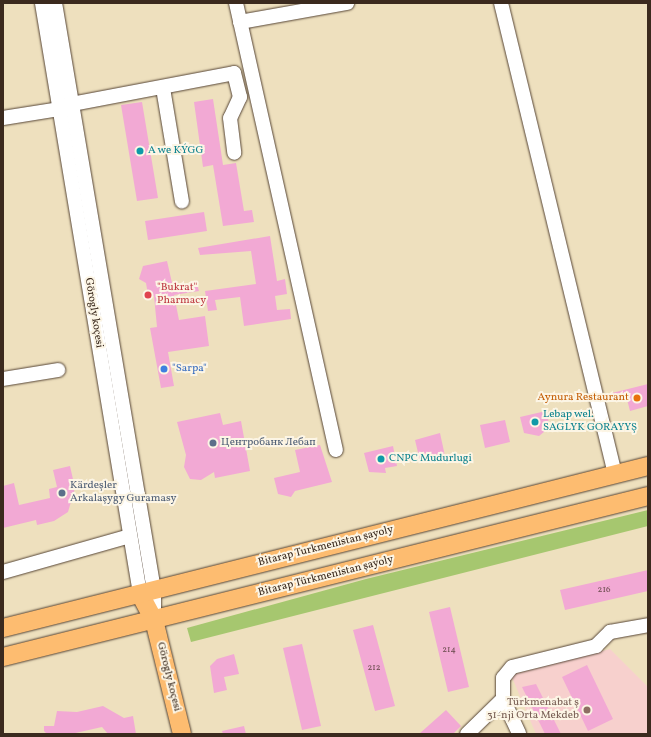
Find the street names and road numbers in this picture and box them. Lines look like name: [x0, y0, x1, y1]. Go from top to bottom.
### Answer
street label: Görogly koçesi: [81, 277, 105, 349]
street label: Bitarap Turkmenistan şayoly: [257, 524, 395, 570]
street label: Bitarap Türkmenistan şaýoly: [257, 554, 395, 600]
street label: Görogly koçesi: [153, 641, 183, 713]

